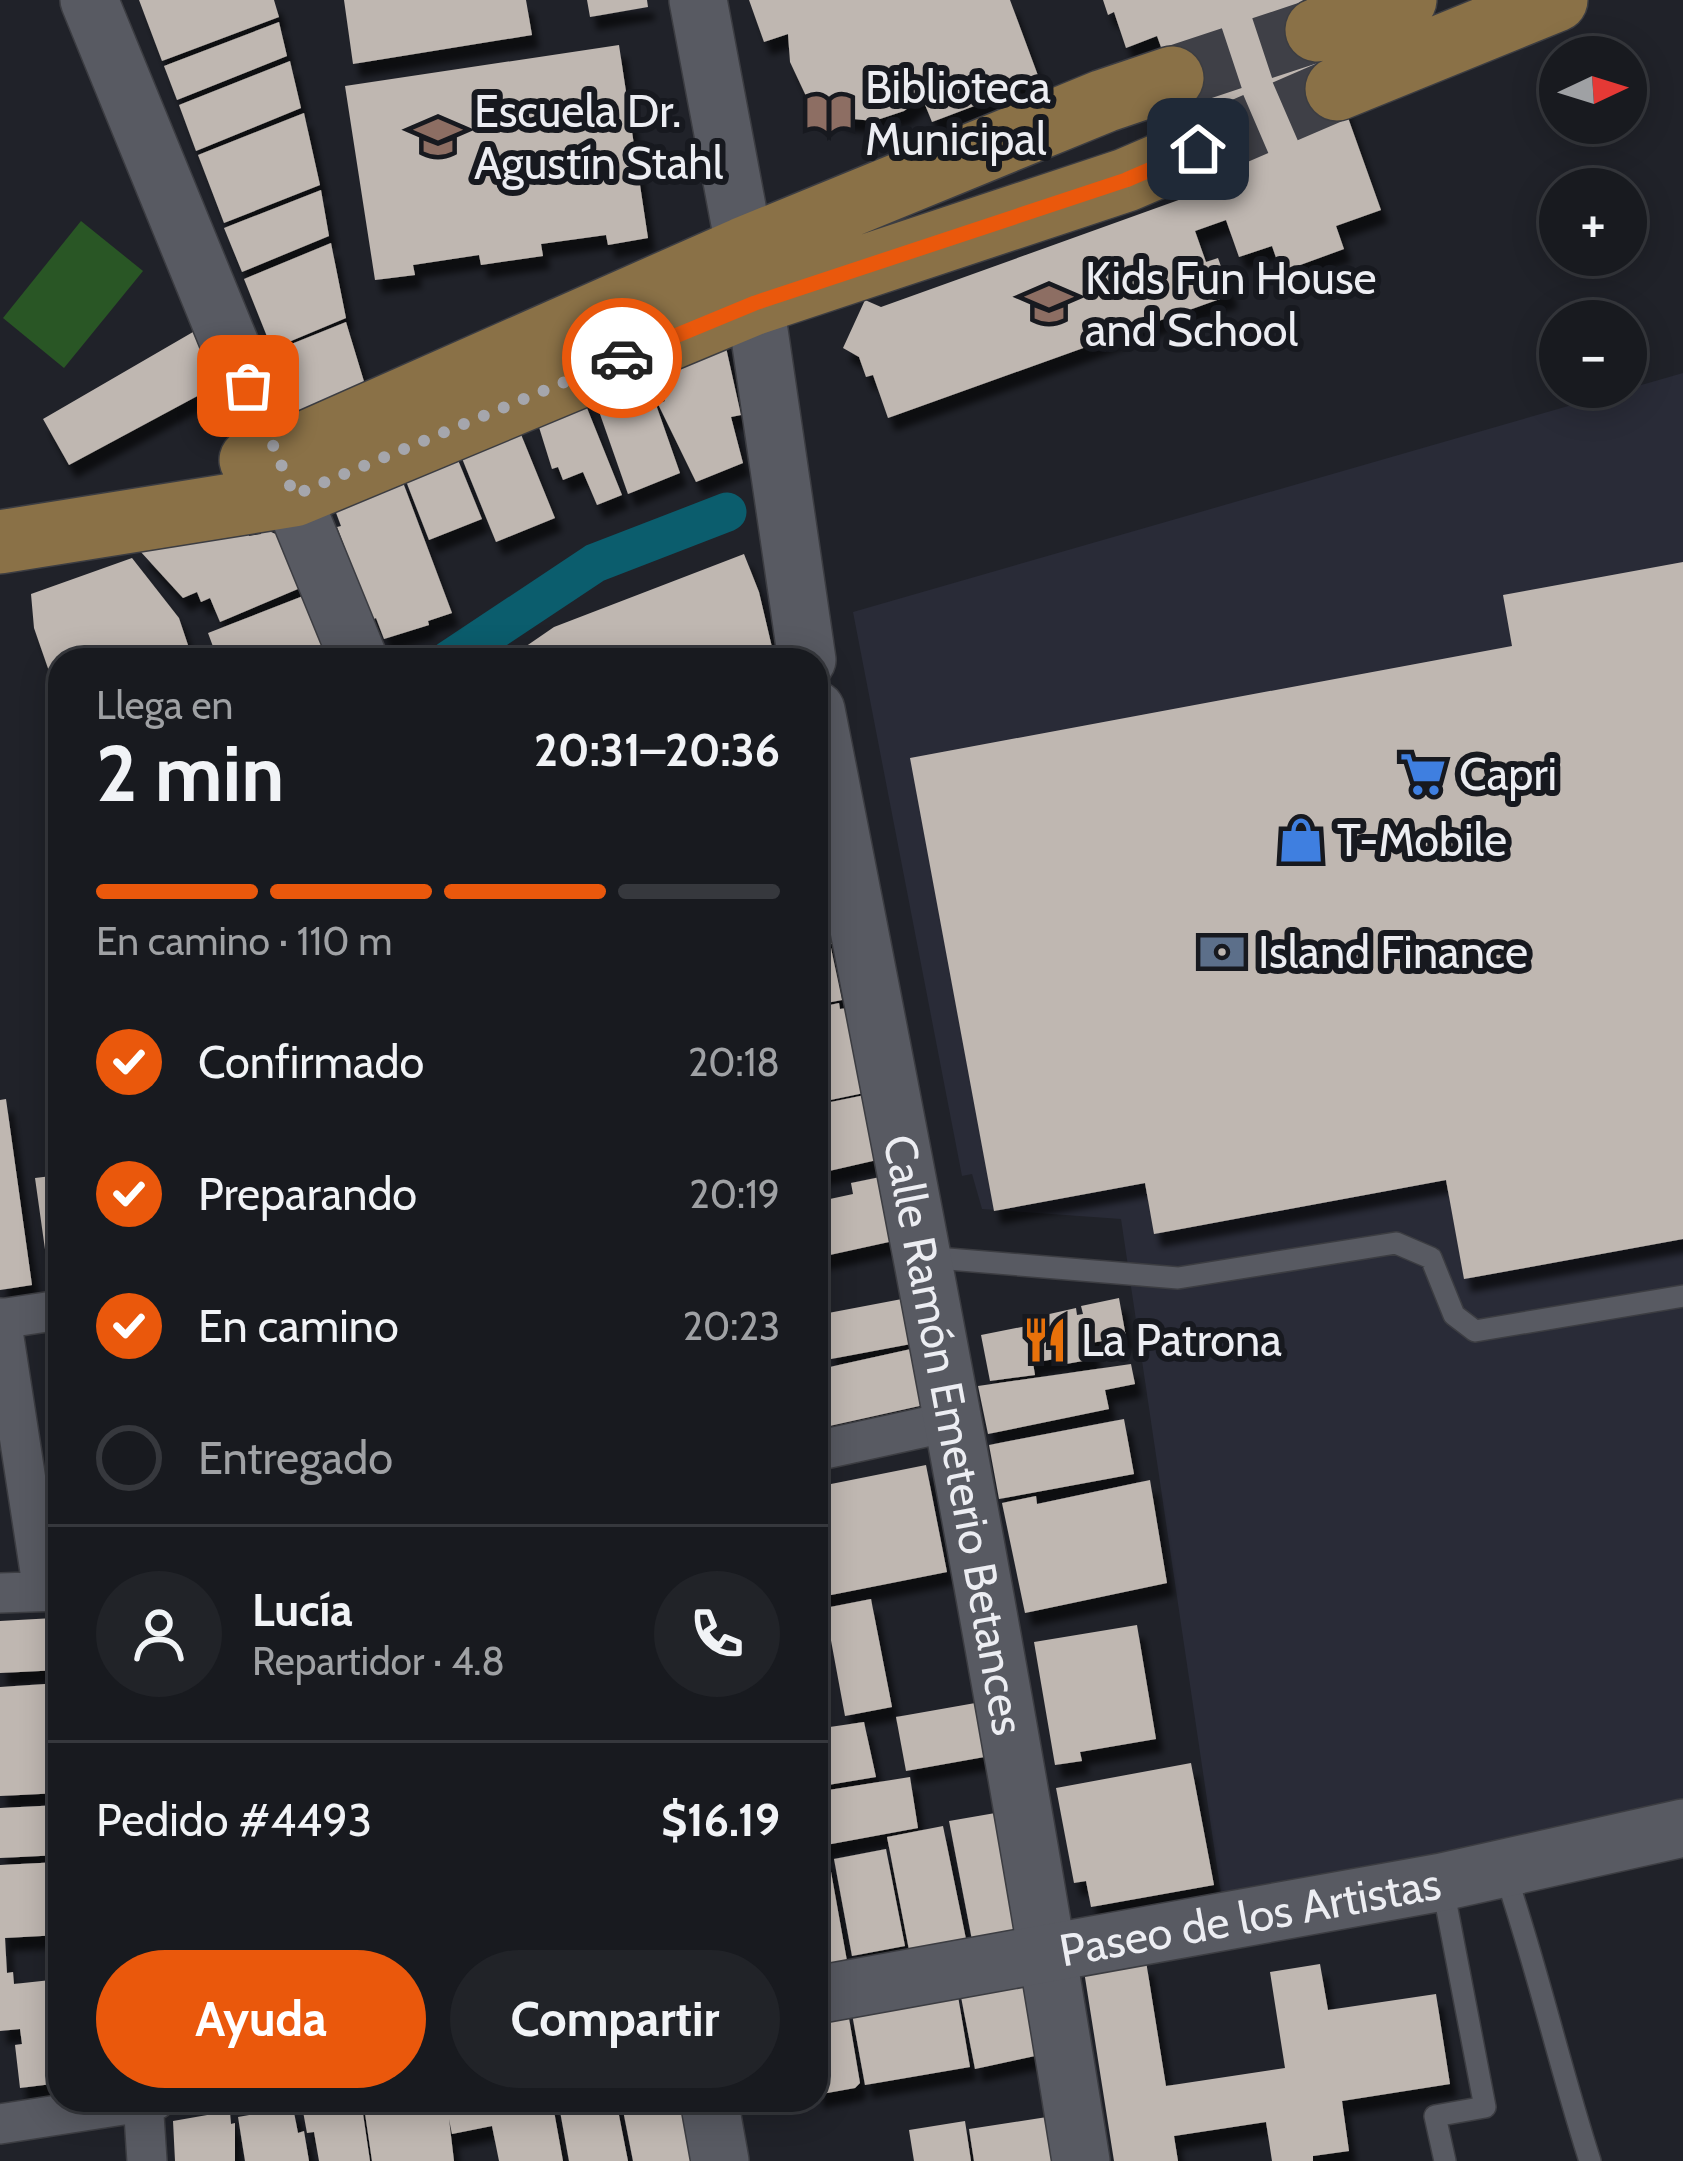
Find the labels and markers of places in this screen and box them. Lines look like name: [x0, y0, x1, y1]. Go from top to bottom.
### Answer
place label: Biblioteca Municipal: [865, 60, 1051, 166]
place label: Escuela Dr. Agustín Stahl: [474, 84, 724, 190]
library icon: Biblioteca Municipal: [804, 88, 854, 138]
pin: [1147, 98, 1249, 200]
school or university icon: Escuela Dr. Agustín Stahl: [413, 112, 463, 162]
place label: Kids Fun House and School: [1085, 251, 1377, 357]
school or university icon: Kids Fun House and School: [1024, 279, 1074, 329]
pin: [197, 335, 299, 437]
place label: Capri: [1459, 747, 1557, 801]
supermarket icon: Capri: [1398, 749, 1448, 799]
place label: T-Mobile: [1337, 813, 1507, 867]
shop icon: T-Mobile: [1276, 815, 1326, 865]
place label: Island Finance: [1258, 925, 1528, 979]
bank icon: Island Finance: [1197, 927, 1247, 977]
place label: La Patrona: [1081, 1313, 1282, 1367]
restaurant icon: La Patrona: [1020, 1315, 1070, 1365]

